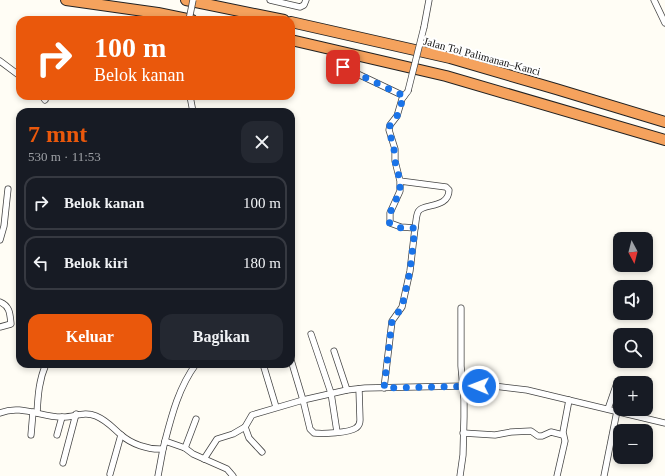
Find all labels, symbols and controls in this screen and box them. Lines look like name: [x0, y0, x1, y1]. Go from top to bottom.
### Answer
icon: right: [28, 32, 80, 84]
text: 100 m: [94, 32, 166, 63]
street label: Jalan Tol Palimanan–Kanci: [422, 35, 542, 77]
pin: [326, 50, 360, 84]
icon: arrive: [332, 56, 354, 78]
text: Belok kanan: [94, 65, 184, 85]
text: 7 mnt: [28, 121, 87, 147]
button: close: [241, 121, 283, 163]
text: 530 m · 11:53: [28, 149, 101, 164]
icon: right: [30, 192, 52, 214]
text: Belok kanan: [64, 195, 144, 211]
text: 100 m: [243, 195, 281, 211]
north arrow: [613, 232, 653, 272]
map controls: [613, 232, 653, 464]
icon: left: [30, 252, 52, 274]
text: Belok kiri: [64, 255, 128, 271]
text: 180 m: [243, 255, 281, 271]
button: sound: [613, 280, 653, 320]
button: Keluar: [28, 314, 152, 360]
button: Bagikan: [160, 314, 283, 360]
button: search: [613, 328, 653, 368]
position arrow: [458, 365, 500, 407]
button: +: [613, 376, 653, 416]
button: −: [613, 424, 653, 464]

